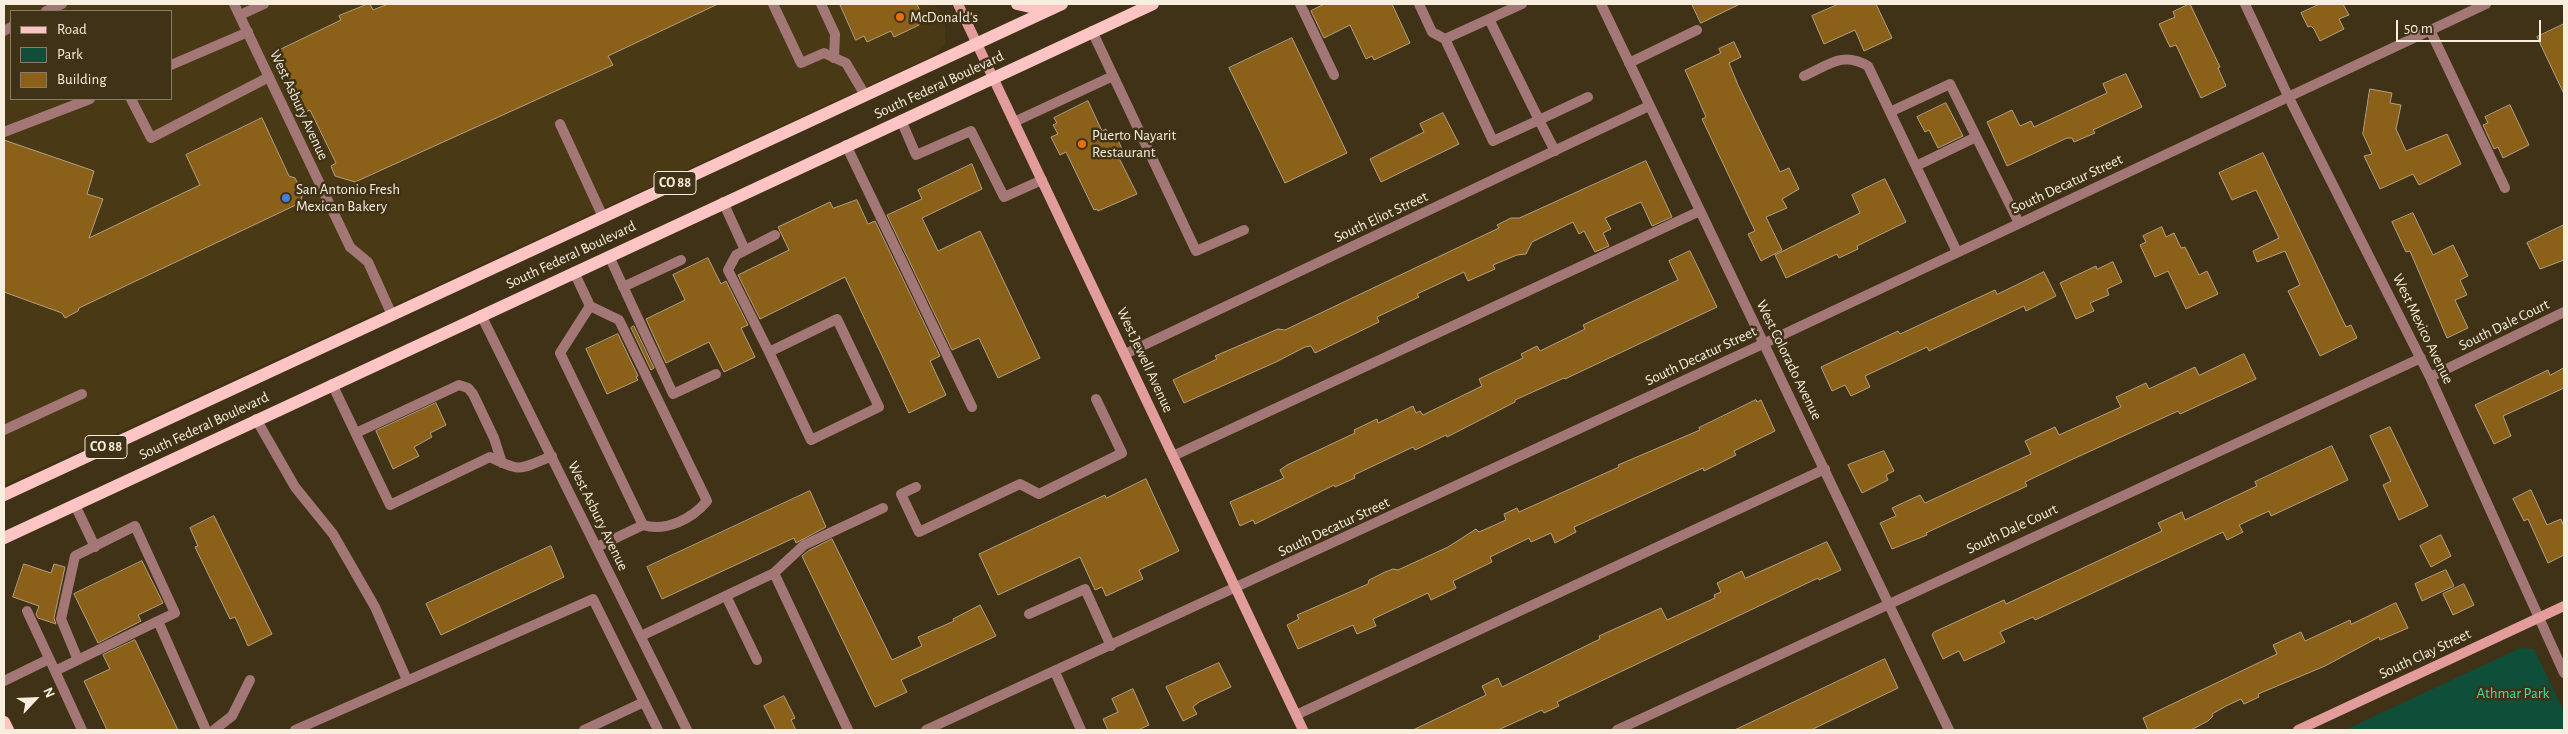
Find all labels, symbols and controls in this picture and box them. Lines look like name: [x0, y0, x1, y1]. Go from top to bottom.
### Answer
place label: McDonald's: [910, 8, 978, 26]
legend: [10, 10, 172, 100]
scale bar: [2398, 10, 2543, 42]
marker: McDonald's: [894, 11, 906, 23]
text: 50 m: [2404, 21, 2433, 36]
text: Road: [57, 22, 87, 37]
text: Park: [57, 47, 83, 62]
street label: West Asbury Avenue: [266, 47, 332, 163]
street label: South Federal Boulevard: [871, 47, 1007, 123]
text: Building: [57, 72, 107, 87]
place label: Puerto Nayarit Restaurant: [1092, 126, 1176, 161]
marker: Puerto Nayarit Restaurant: [1076, 138, 1088, 150]
street label: South Decatur Street: [2008, 150, 2126, 218]
road number: CO 88: [654, 172, 696, 194]
place label: San Antonio Fresh Mexican Bakery: [296, 180, 400, 215]
street label: South Eliot Street: [1331, 187, 1431, 247]
marker: San Antonio Fresh Mexican Bakery: [280, 192, 292, 204]
street label: South Federal Boulevard: [503, 217, 639, 293]
street label: West Mexico Avenue: [2389, 271, 2457, 387]
street label: South Dale Court: [2456, 295, 2552, 355]
street label: West Colorado Avenue: [1752, 297, 1826, 423]
street label: West Jewell Avenue: [1113, 304, 1177, 416]
street label: South Decatur Street: [1642, 322, 1760, 390]
street label: South Federal Boulevard: [136, 388, 272, 464]
road number: CO 88: [85, 436, 127, 458]
street label: West Asbury Avenue: [564, 458, 632, 574]
street label: South Decatur Street: [1275, 493, 1393, 561]
street label: South Dale Court: [1964, 500, 2060, 558]
street label: South Clay Street: [2376, 625, 2474, 683]
north arrow: [10, 674, 60, 724]
park label: Athmar Park: [2477, 684, 2549, 702]
text: N: [40, 685, 57, 700]

